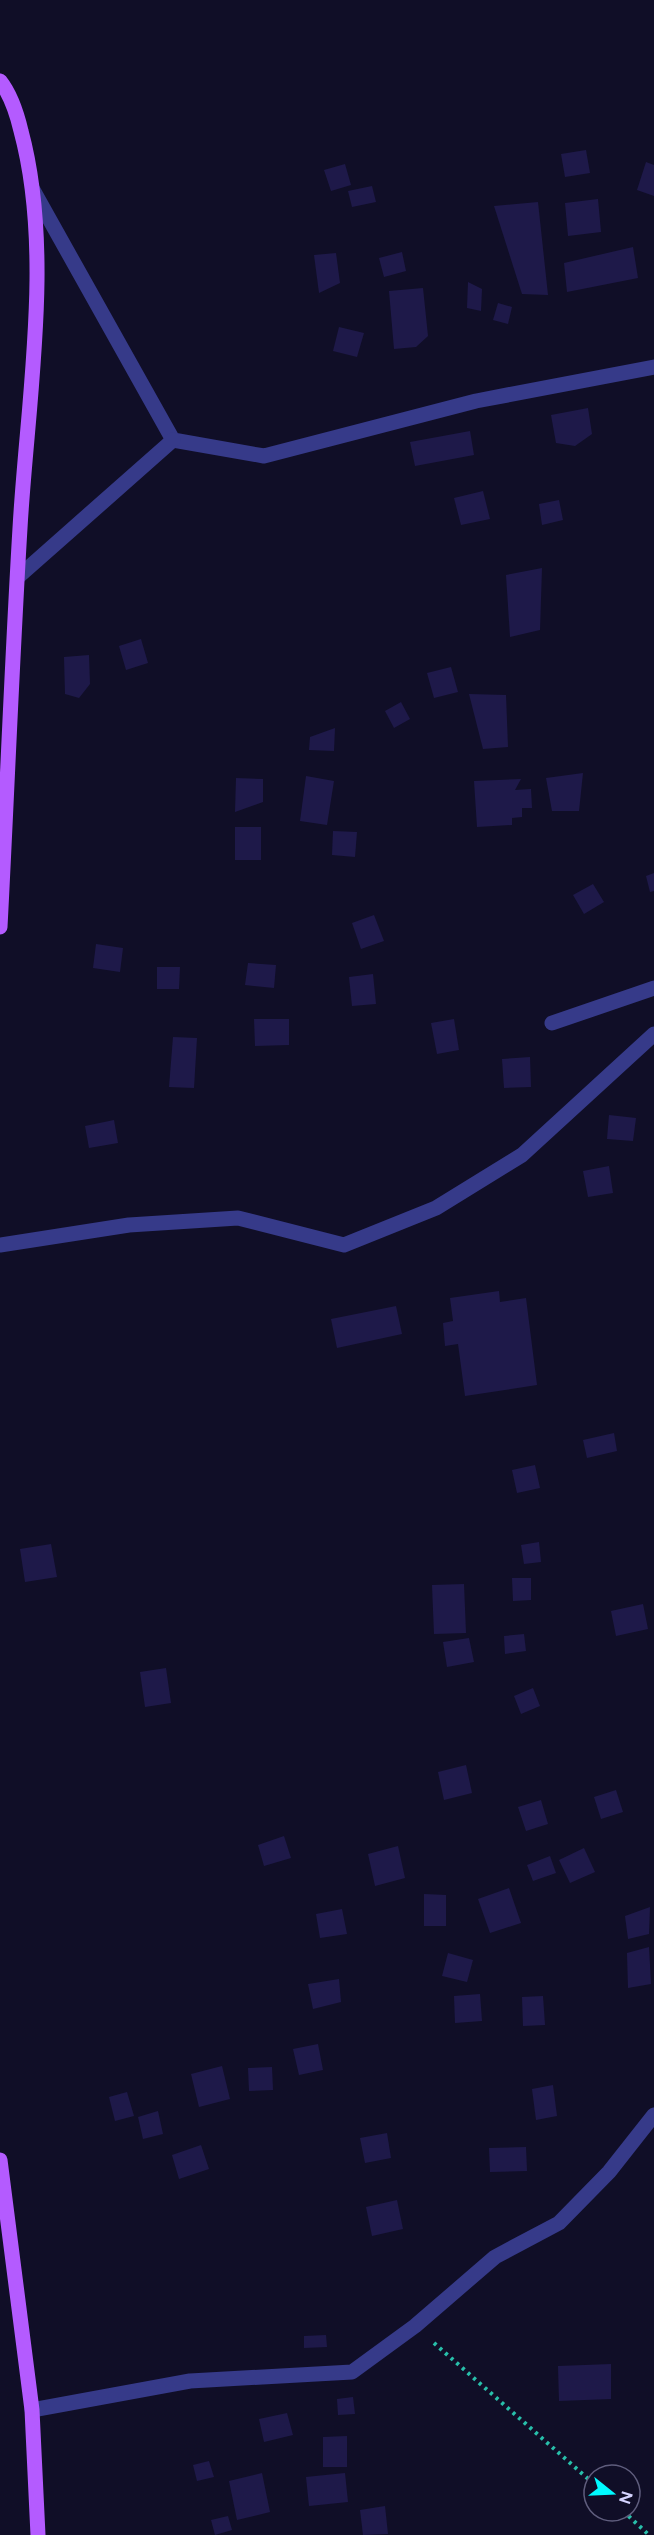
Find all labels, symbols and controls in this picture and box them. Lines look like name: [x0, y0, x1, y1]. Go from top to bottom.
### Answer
north arrow: [582, 2463, 642, 2523]
text: N: [615, 2489, 637, 2506]

